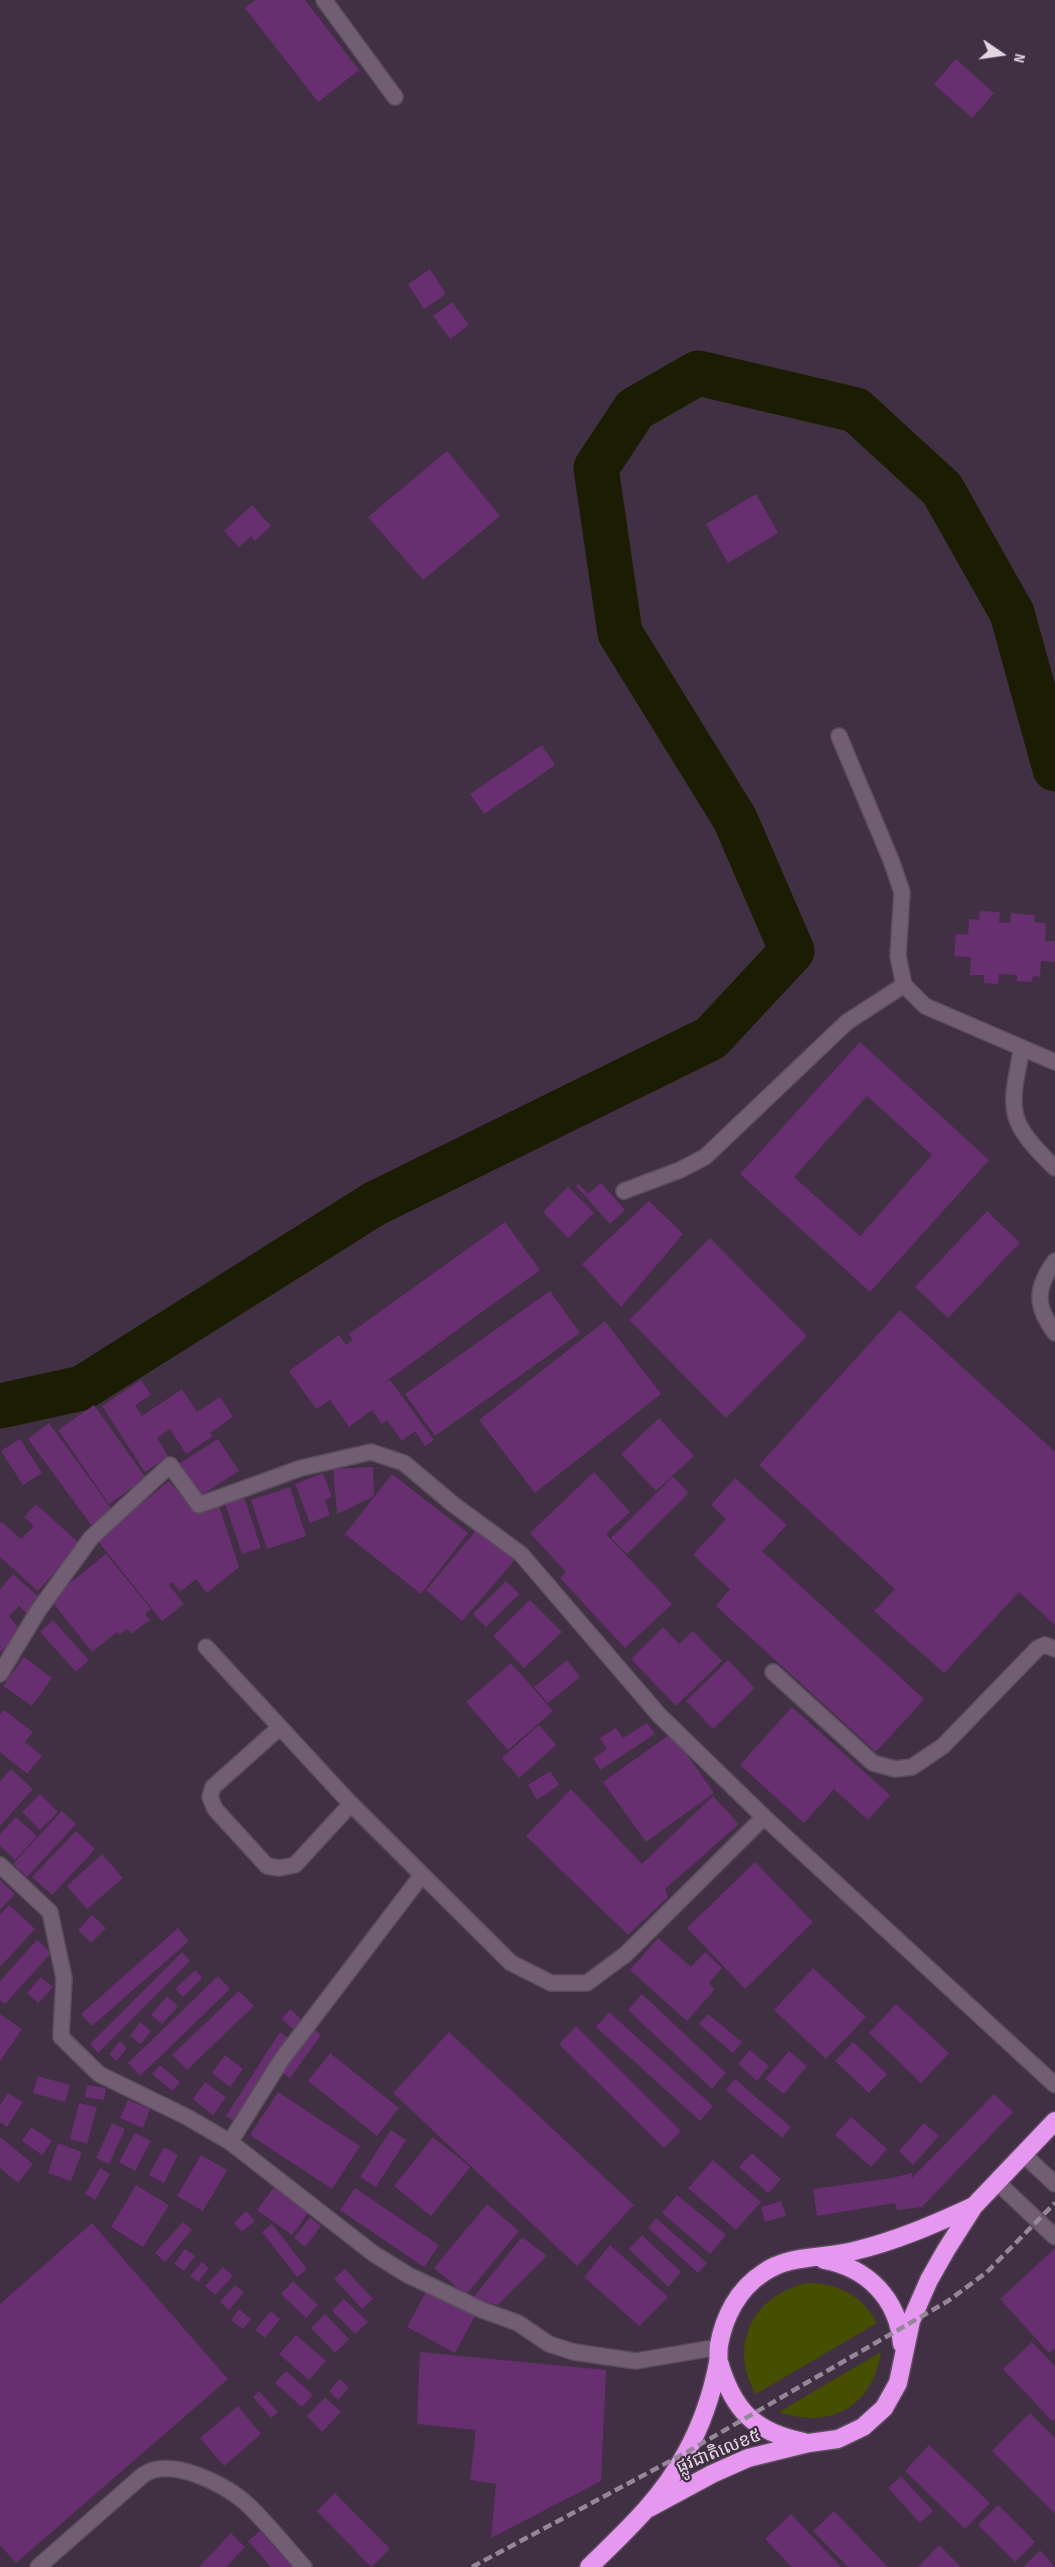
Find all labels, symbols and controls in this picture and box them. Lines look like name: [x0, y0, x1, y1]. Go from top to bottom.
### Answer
north arrow: [971, 24, 1031, 84]
text: N: [1009, 52, 1029, 64]
street label: ផ្លូវជាតិលេខ៥: [673, 2425, 765, 2479]

